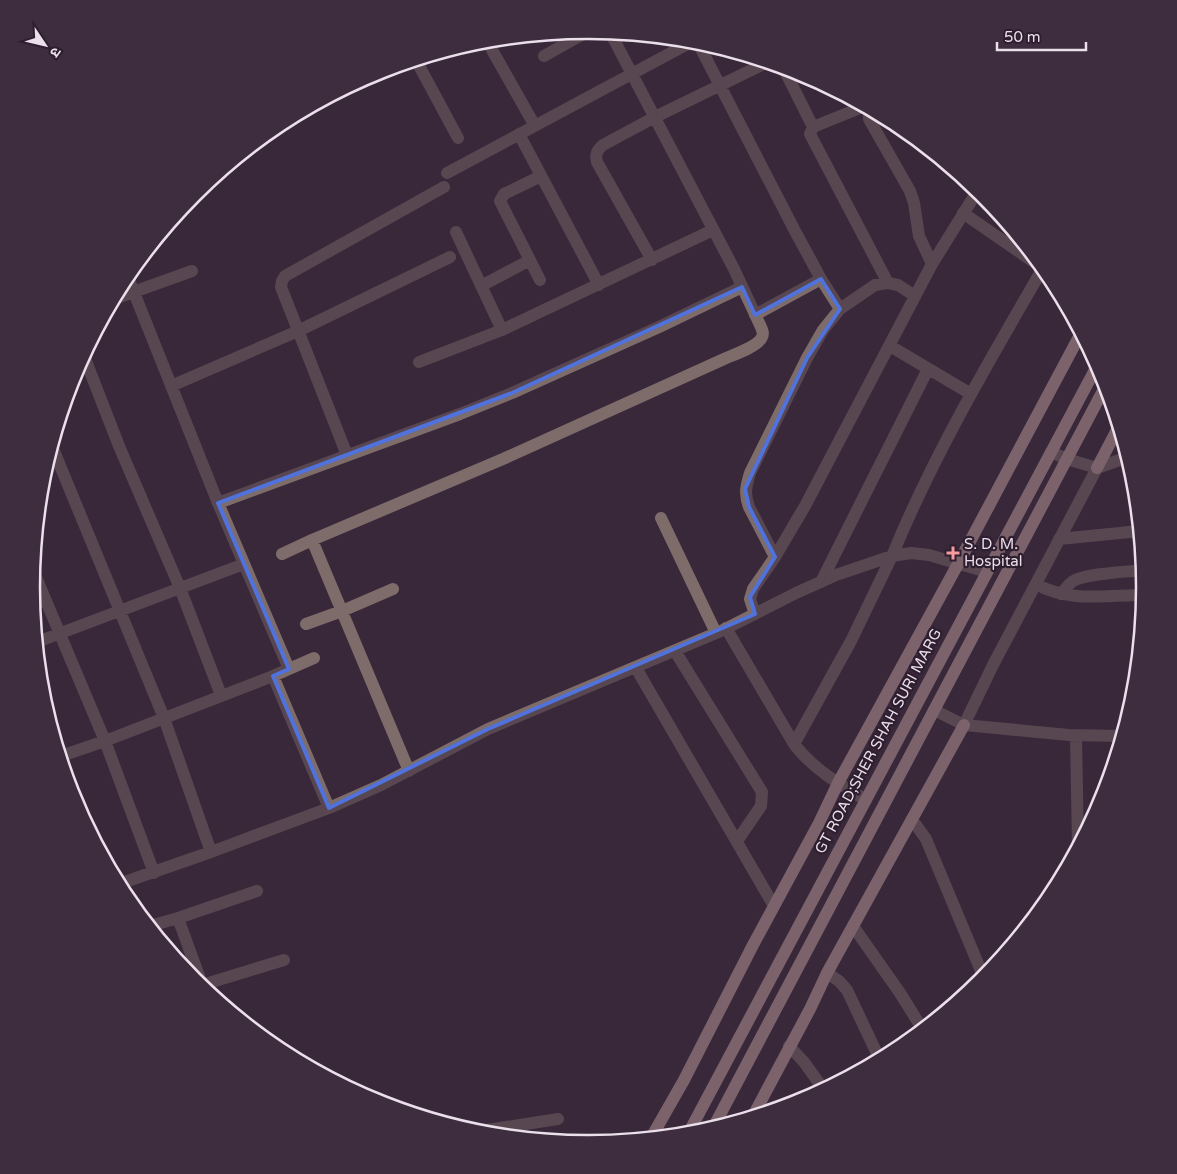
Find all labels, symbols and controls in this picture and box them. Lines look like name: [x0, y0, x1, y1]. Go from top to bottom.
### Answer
north arrow: [20, 20, 70, 70]
scale bar: [997, 20, 1086, 52]
text: 50 m: [1004, 28, 1041, 46]
text: उ: [45, 44, 65, 61]
place label: S. D. M. Hospital: [964, 535, 1023, 570]
marker: S. D. M. Hospital: [946, 546, 960, 560]
street label: GT ROAD;SHER SHAH SURI MARG: [811, 625, 945, 857]

